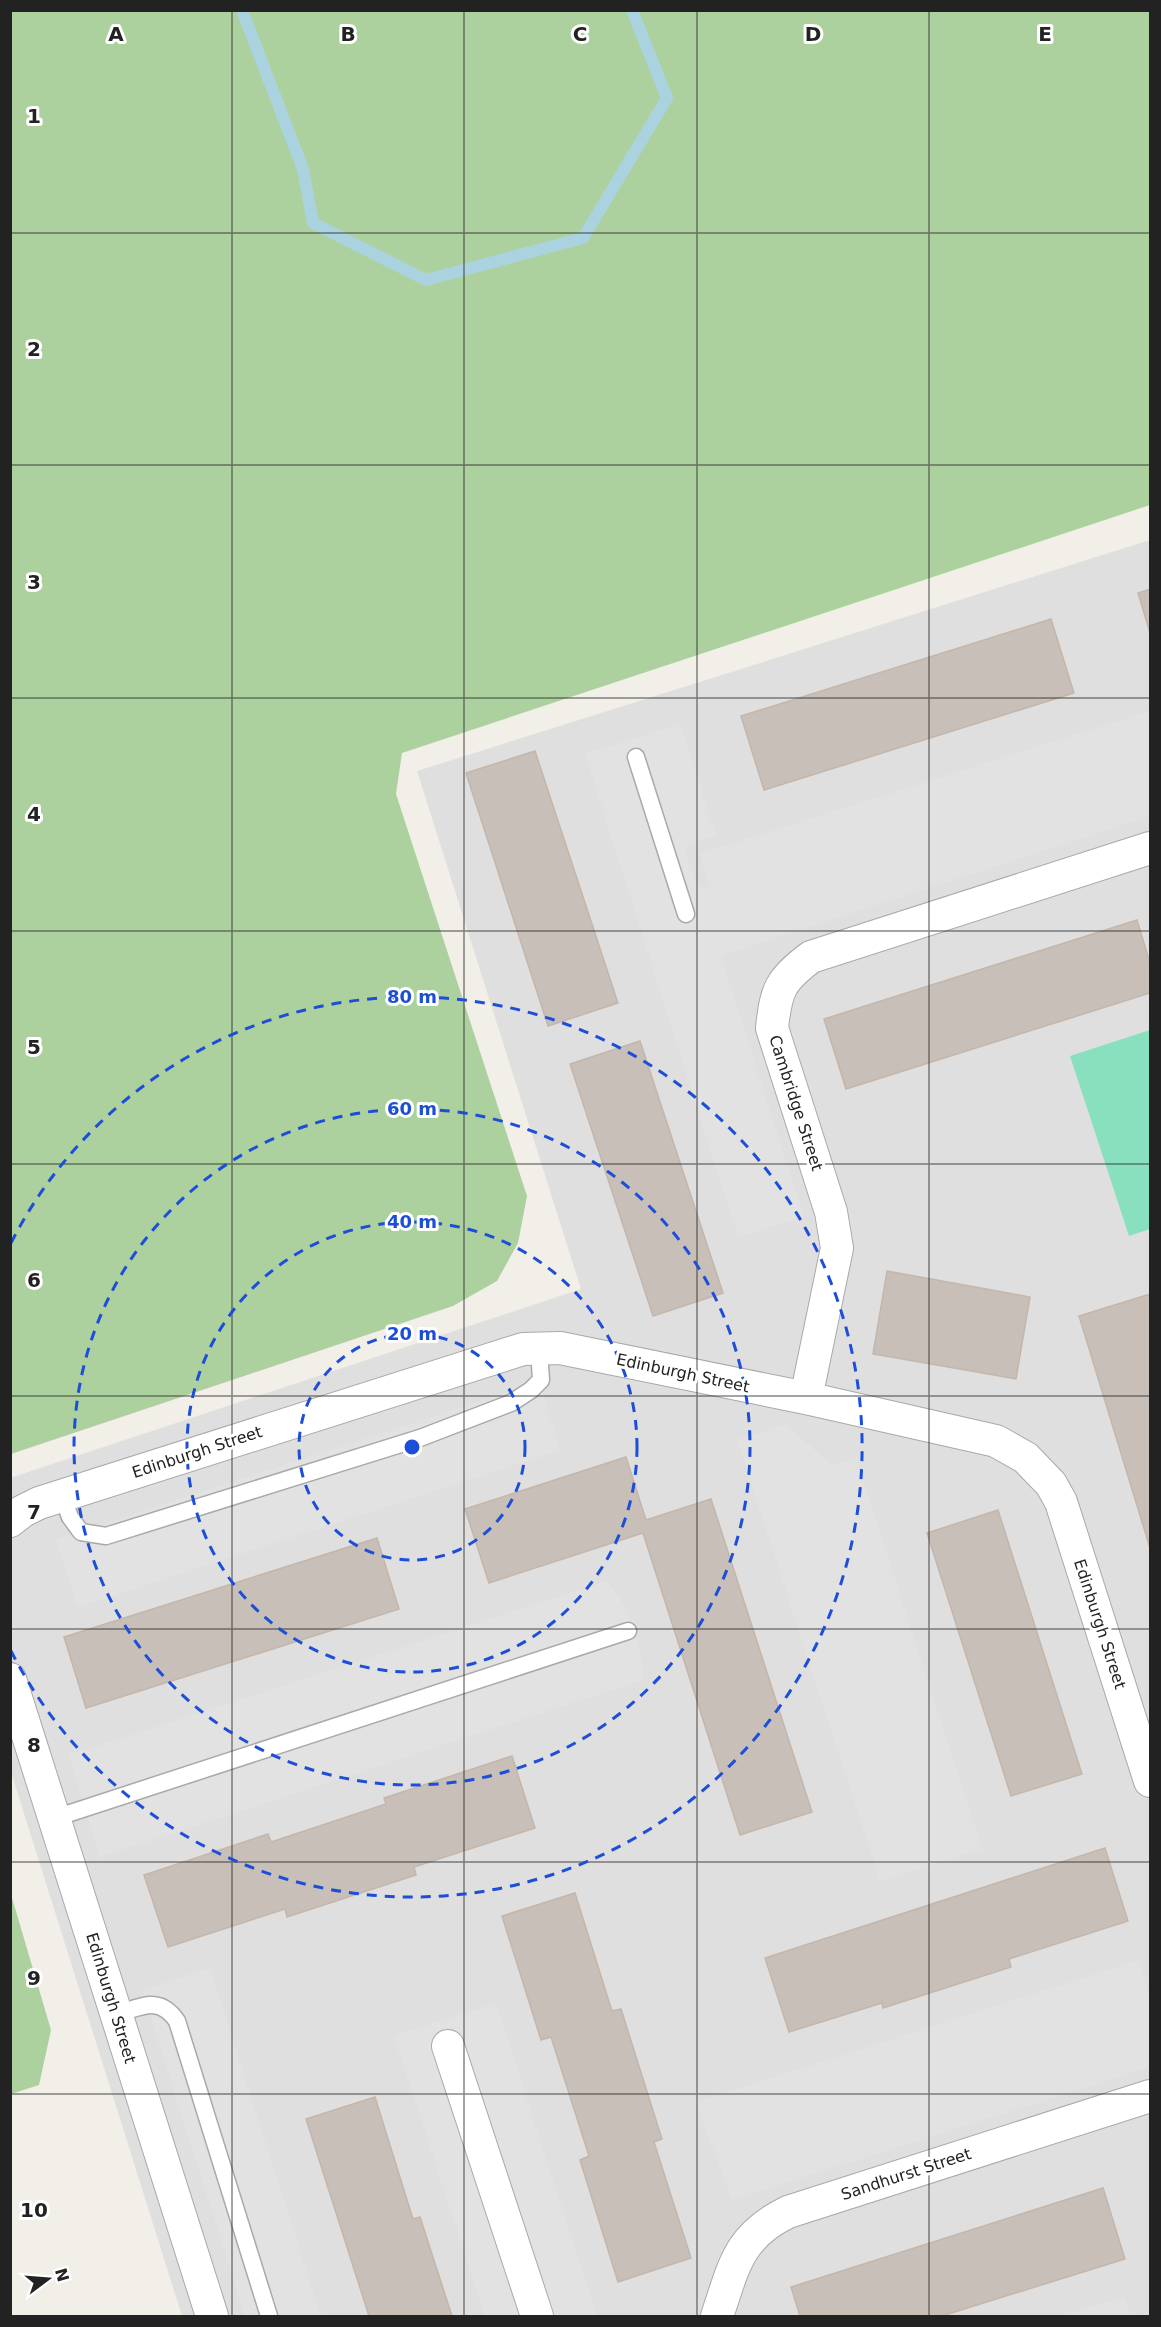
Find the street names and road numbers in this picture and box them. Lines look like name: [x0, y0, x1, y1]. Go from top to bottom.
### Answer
street label: Cambridge Street: [765, 1033, 827, 1173]
street label: Edinburgh Street: [615, 1350, 751, 1396]
street label: Edinburgh Street: [130, 1422, 264, 1482]
street label: Edinburgh Street: [1070, 1557, 1130, 1691]
street label: Edinburgh Street: [82, 1930, 140, 2066]
street label: Sandhurst Street: [839, 2144, 973, 2204]

